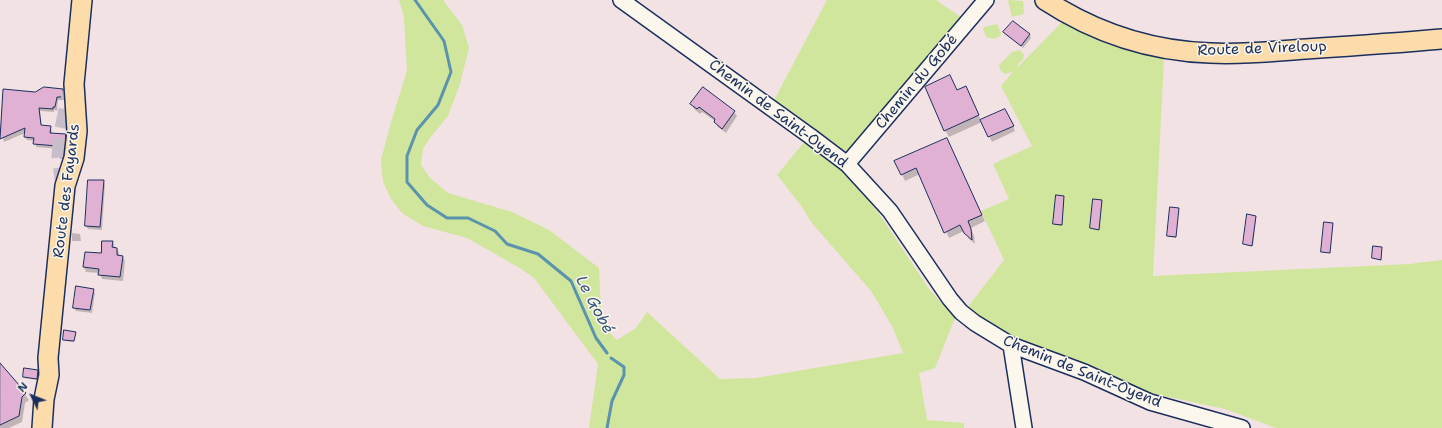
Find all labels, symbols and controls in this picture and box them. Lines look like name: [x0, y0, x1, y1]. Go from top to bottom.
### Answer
street label: Chemin du Gobé: [872, 31, 962, 133]
street label: Route de Vireloup: [1197, 38, 1327, 60]
street label: Chemin de Saint-Oyend: [705, 56, 851, 172]
street label: Route des Fayards: [50, 123, 84, 259]
water label: Le Gobé: [571, 273, 617, 337]
street label: Chemin de Saint-Oyend: [1000, 332, 1164, 412]
north arrow: [12, 376, 52, 416]
text: N: [14, 379, 31, 396]

